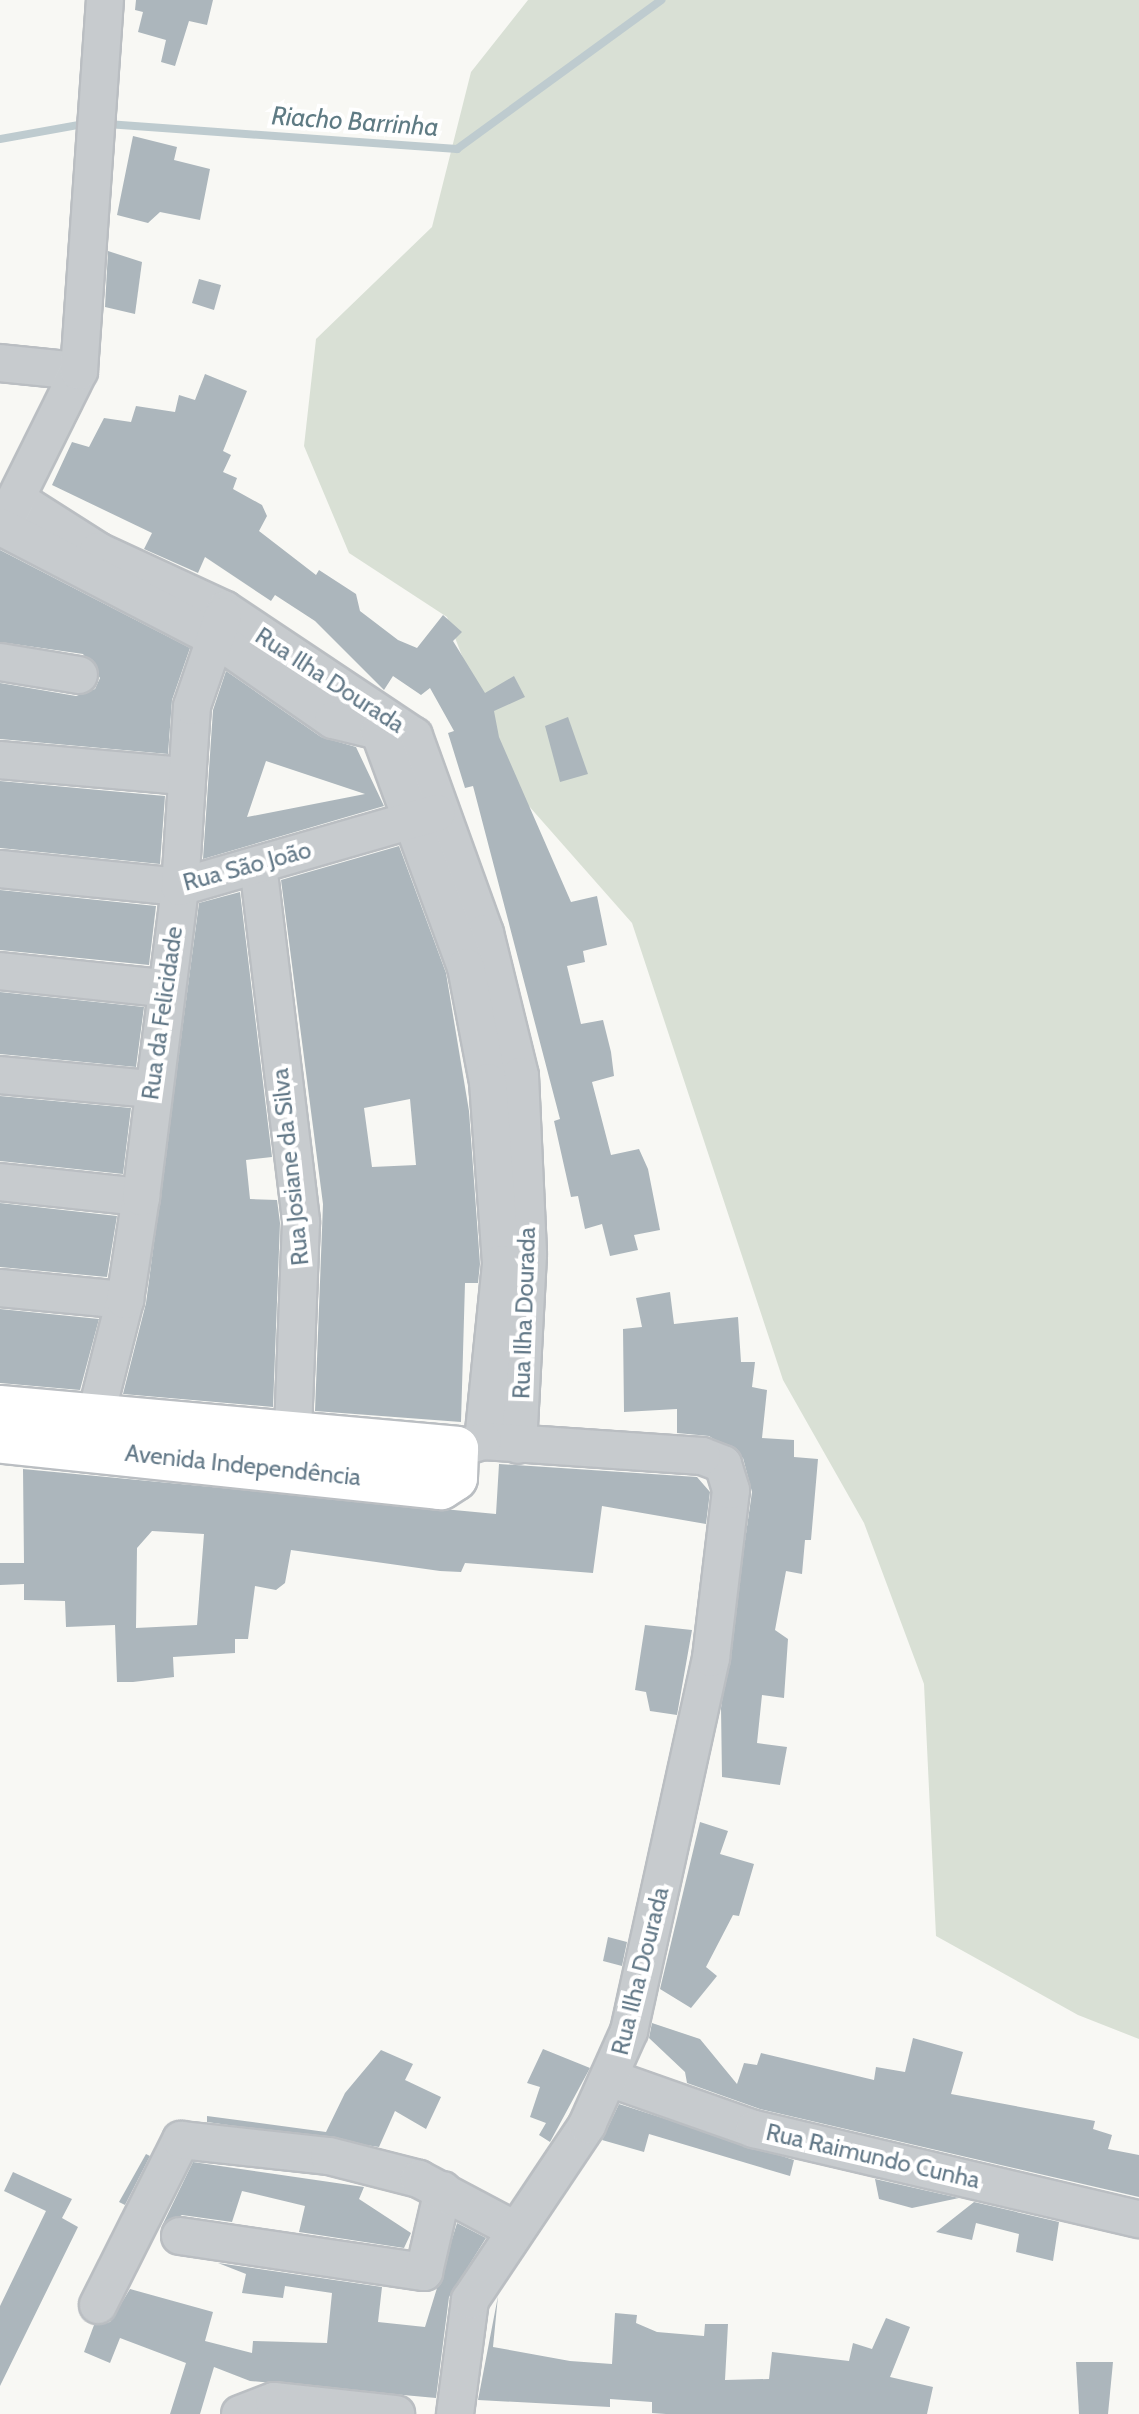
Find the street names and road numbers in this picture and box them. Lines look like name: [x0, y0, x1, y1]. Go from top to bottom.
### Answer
street label: Rua Ilha Dourada: [250, 621, 410, 739]
street label: Rua São João: [180, 835, 314, 897]
street label: Rua da Felicidade: [136, 924, 188, 1102]
street label: Rua Josiane da Silva: [265, 1067, 315, 1267]
street label: Rua Ilha Dourada: [507, 1227, 541, 1399]
street label: Avenida Independência: [124, 1438, 362, 1492]
street label: Rua Ilha Dourada: [605, 1884, 675, 2058]
street label: Rua Raimundo Cunha: [763, 2117, 983, 2195]

